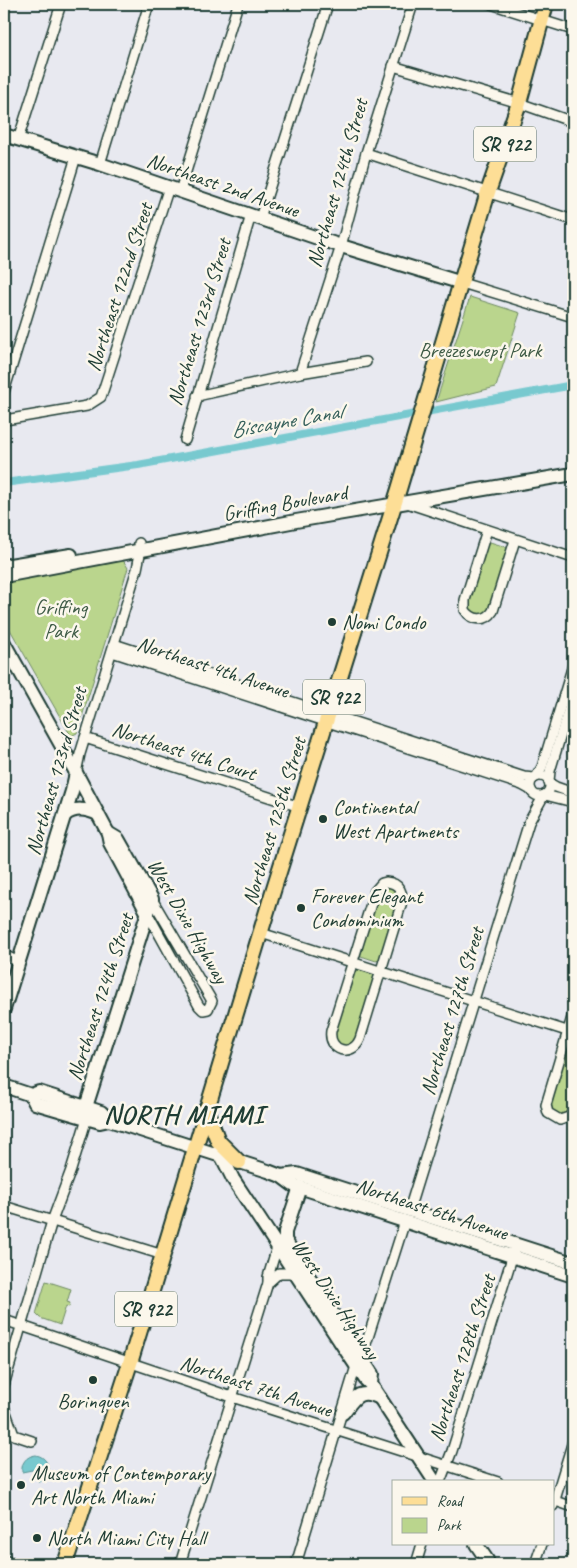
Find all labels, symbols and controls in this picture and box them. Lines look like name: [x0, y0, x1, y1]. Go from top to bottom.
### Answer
street label: Northeast 124th Street: [301, 94, 374, 270]
road number: SR 922: [474, 126, 536, 162]
street label: Northeast 2nd Avenue: [143, 147, 304, 224]
street label: Northeast 122nd Street: [80, 198, 159, 374]
street label: Northeast 123rd Street: [161, 233, 237, 409]
park label: Breezeswept Park: [419, 337, 543, 363]
water label: Biscayne Canal: [229, 396, 351, 445]
street label: Griffing Boulevard: [221, 479, 353, 527]
park label: Griffing Park: [35, 594, 89, 644]
place label: Nomi Condo: [342, 609, 427, 635]
marker: Nomi Condo: [326, 616, 338, 628]
street label: Northeast 4th Avenue: [134, 630, 293, 704]
road number: SR 922: [303, 680, 365, 714]
street label: Northeast 123rd Street: [20, 682, 93, 858]
street label: Northeast 4th Court: [109, 716, 261, 787]
street label: Northeast 125th Street: [236, 732, 312, 908]
place label: Continental West Apartments: [333, 794, 460, 844]
marker: Continental West Apartments: [317, 813, 329, 825]
street label: West Dixie Highway: [142, 854, 235, 990]
place label: Forever Elegant Condominium: [311, 883, 424, 933]
marker: Forever Elegant Condominium: [295, 902, 307, 914]
street label: Northeast 124th Street: [61, 908, 140, 1084]
street label: Northeast 127th Street: [414, 922, 490, 1098]
district label: NORTH MIAMI: [104, 1098, 269, 1131]
street label: Northeast 6th Avenue: [353, 1172, 512, 1246]
street label: West Dixie Highway: [286, 1234, 387, 1366]
street label: Northeast 128th Street: [423, 1269, 502, 1445]
road number: SR 922: [115, 1292, 177, 1326]
street label: Northeast 7th Avenue: [177, 1349, 336, 1423]
marker: Borinquen: [87, 1374, 99, 1386]
place label: Borinquen: [57, 1388, 129, 1414]
place label: Museum of Contemporary Art North Miami: [31, 1460, 212, 1510]
marker: Museum of Contemporary Art North Miami: [15, 1479, 27, 1491]
legend: [392, 1480, 554, 1546]
text: Road: [437, 1492, 464, 1511]
text: Park: [437, 1516, 462, 1535]
place label: North Miami City Hall: [47, 1525, 209, 1551]
marker: North Miami City Hall: [31, 1532, 43, 1544]

